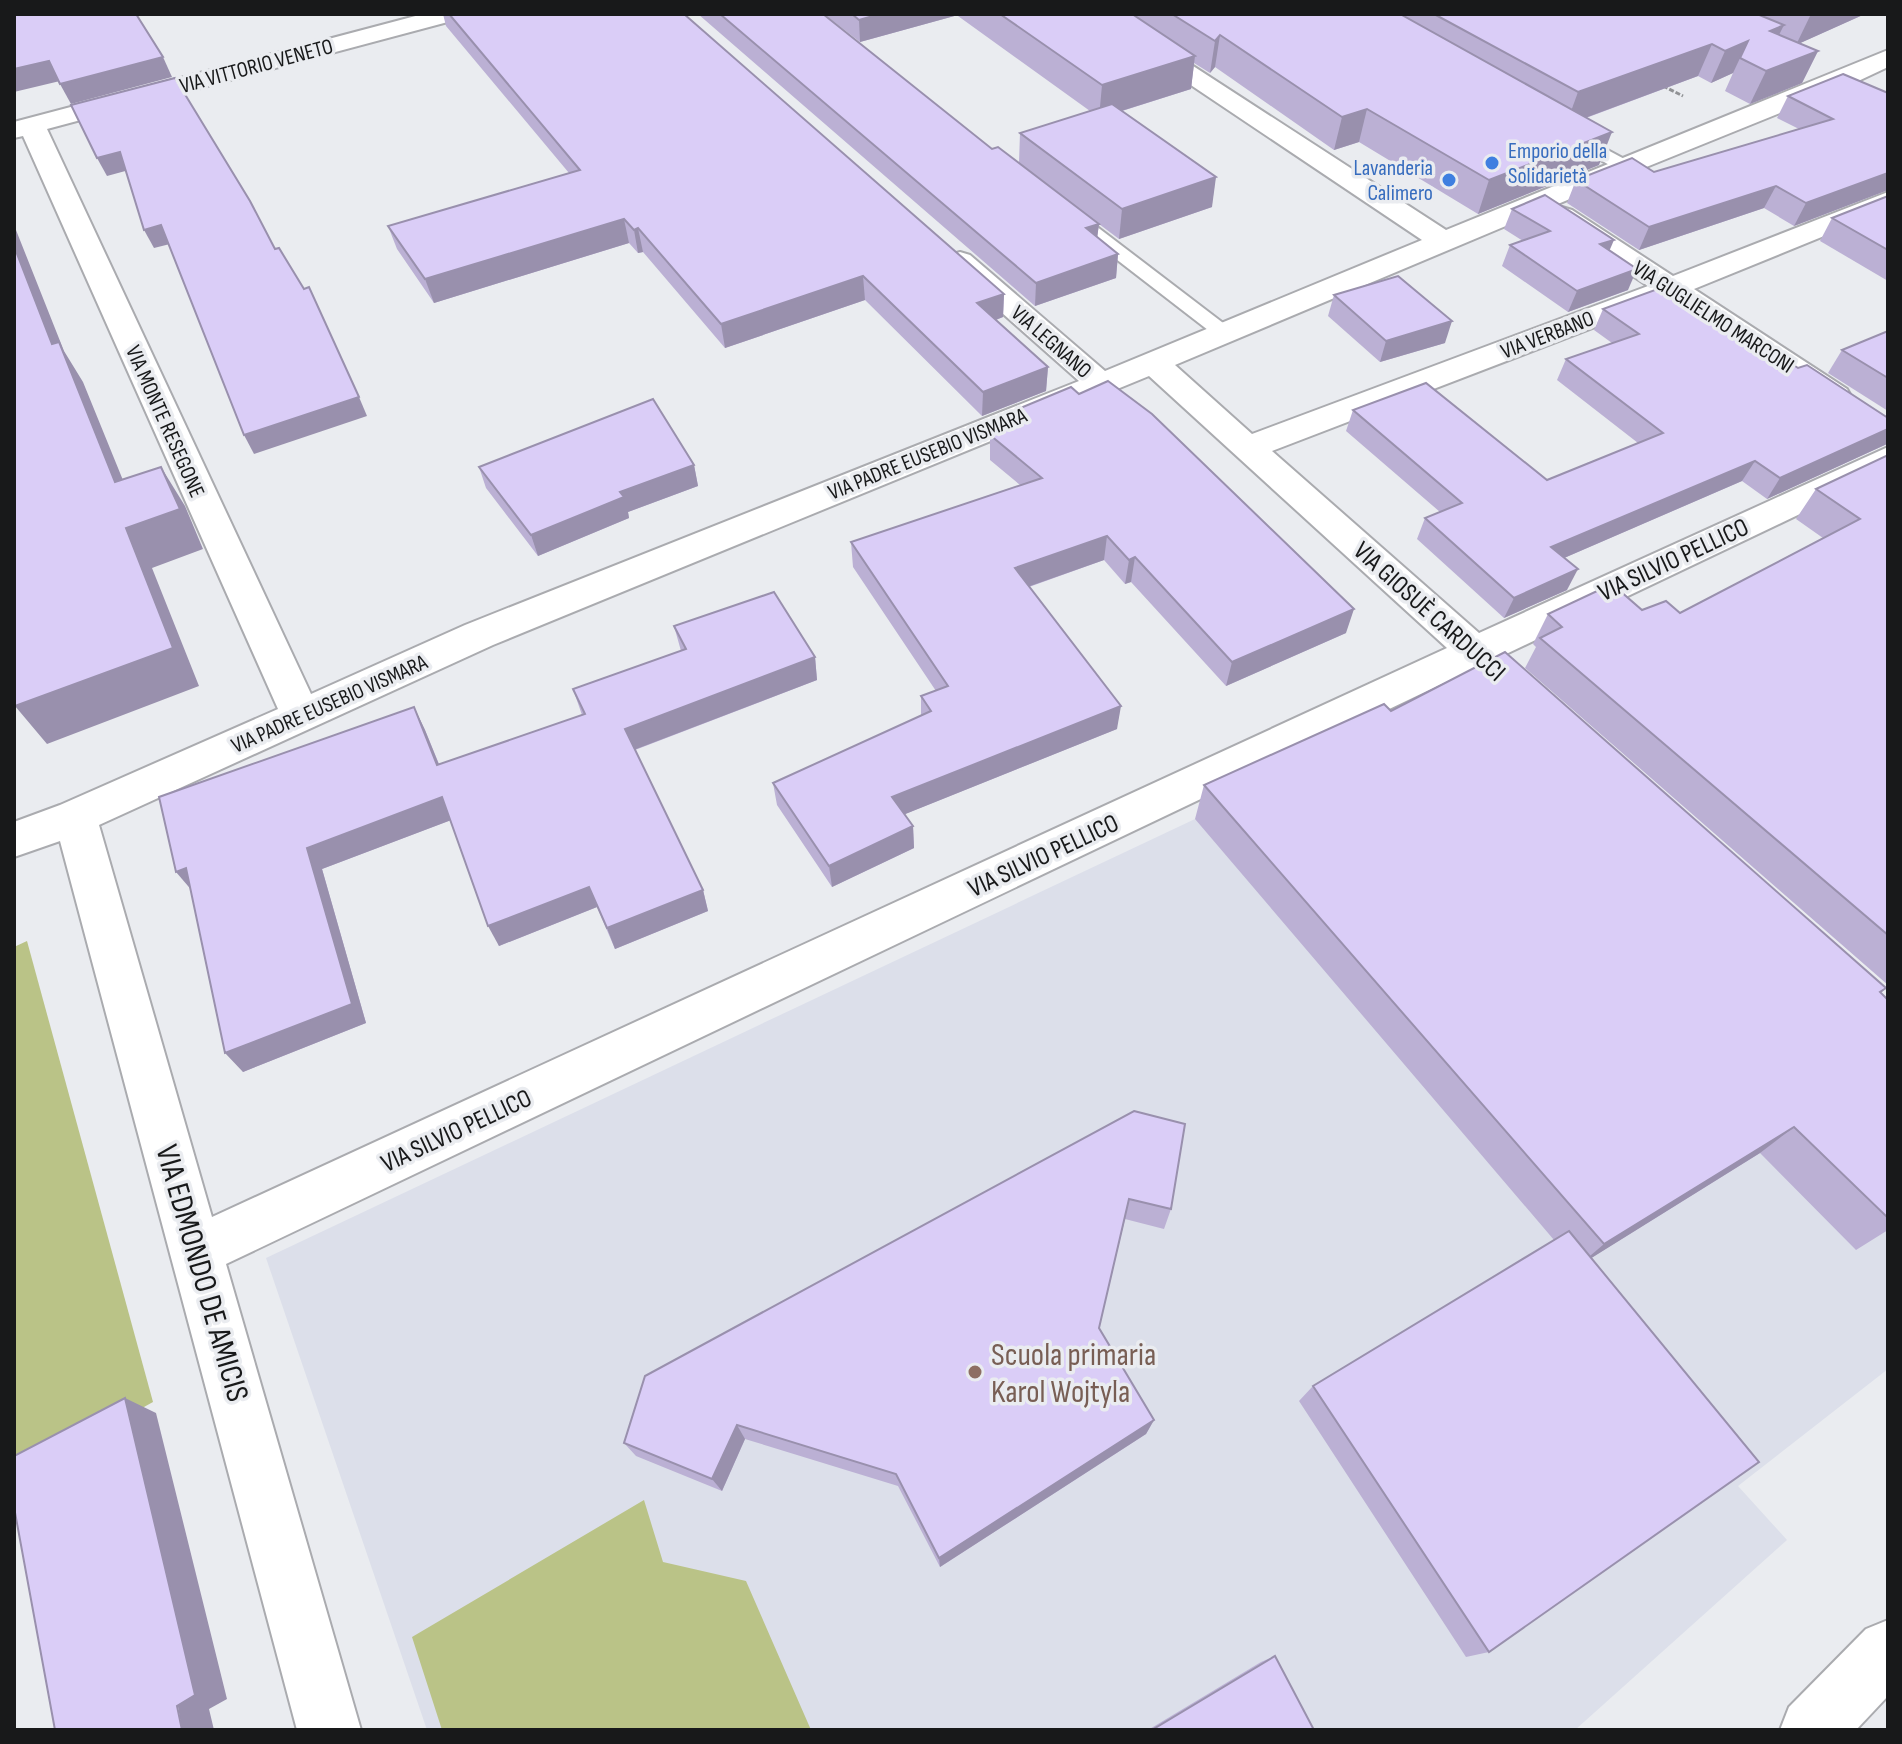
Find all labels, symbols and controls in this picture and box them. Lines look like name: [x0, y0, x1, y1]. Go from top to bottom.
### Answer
street label: VIA VITTORIO VENETO: [177, 33, 336, 100]
place label: Emporio della Solidarietà: [1508, 138, 1607, 190]
marker: Emporio della Solidarietà: [1483, 154, 1501, 172]
place label: Lavanderia Calimero: [1354, 155, 1433, 207]
marker: Lavanderia Calimero: [1440, 171, 1458, 189]
street label: VIA GUGLIELMO MARCONI: [1627, 255, 1799, 379]
street label: VIA LEGNANO: [1005, 300, 1097, 384]
street label: VIA VERBANO: [1497, 305, 1598, 365]
street label: VIA MONTE RESEGONE: [119, 341, 210, 502]
street label: VIA PADRE EUSEBIO VISMARA: [824, 402, 1031, 507]
street label: VIA SILVIO PELLICO: [1594, 512, 1754, 609]
street label: VIA GIOSUÈ CARDUCCI: [1347, 536, 1511, 688]
street label: VIA PADRE EUSEBIO VISMARA: [227, 649, 432, 760]
street label: VIA SILVIO PELLICO: [964, 808, 1124, 905]
street label: VIA SILVIO PELLICO: [377, 1083, 537, 1180]
street label: VIA EDMONDO DE AMICIS: [146, 1141, 257, 1406]
place label: Scuola primaria Karol Wojtyla: [991, 1336, 1156, 1412]
marker: Scuola primaria Karol Wojtyla: [966, 1363, 984, 1381]

